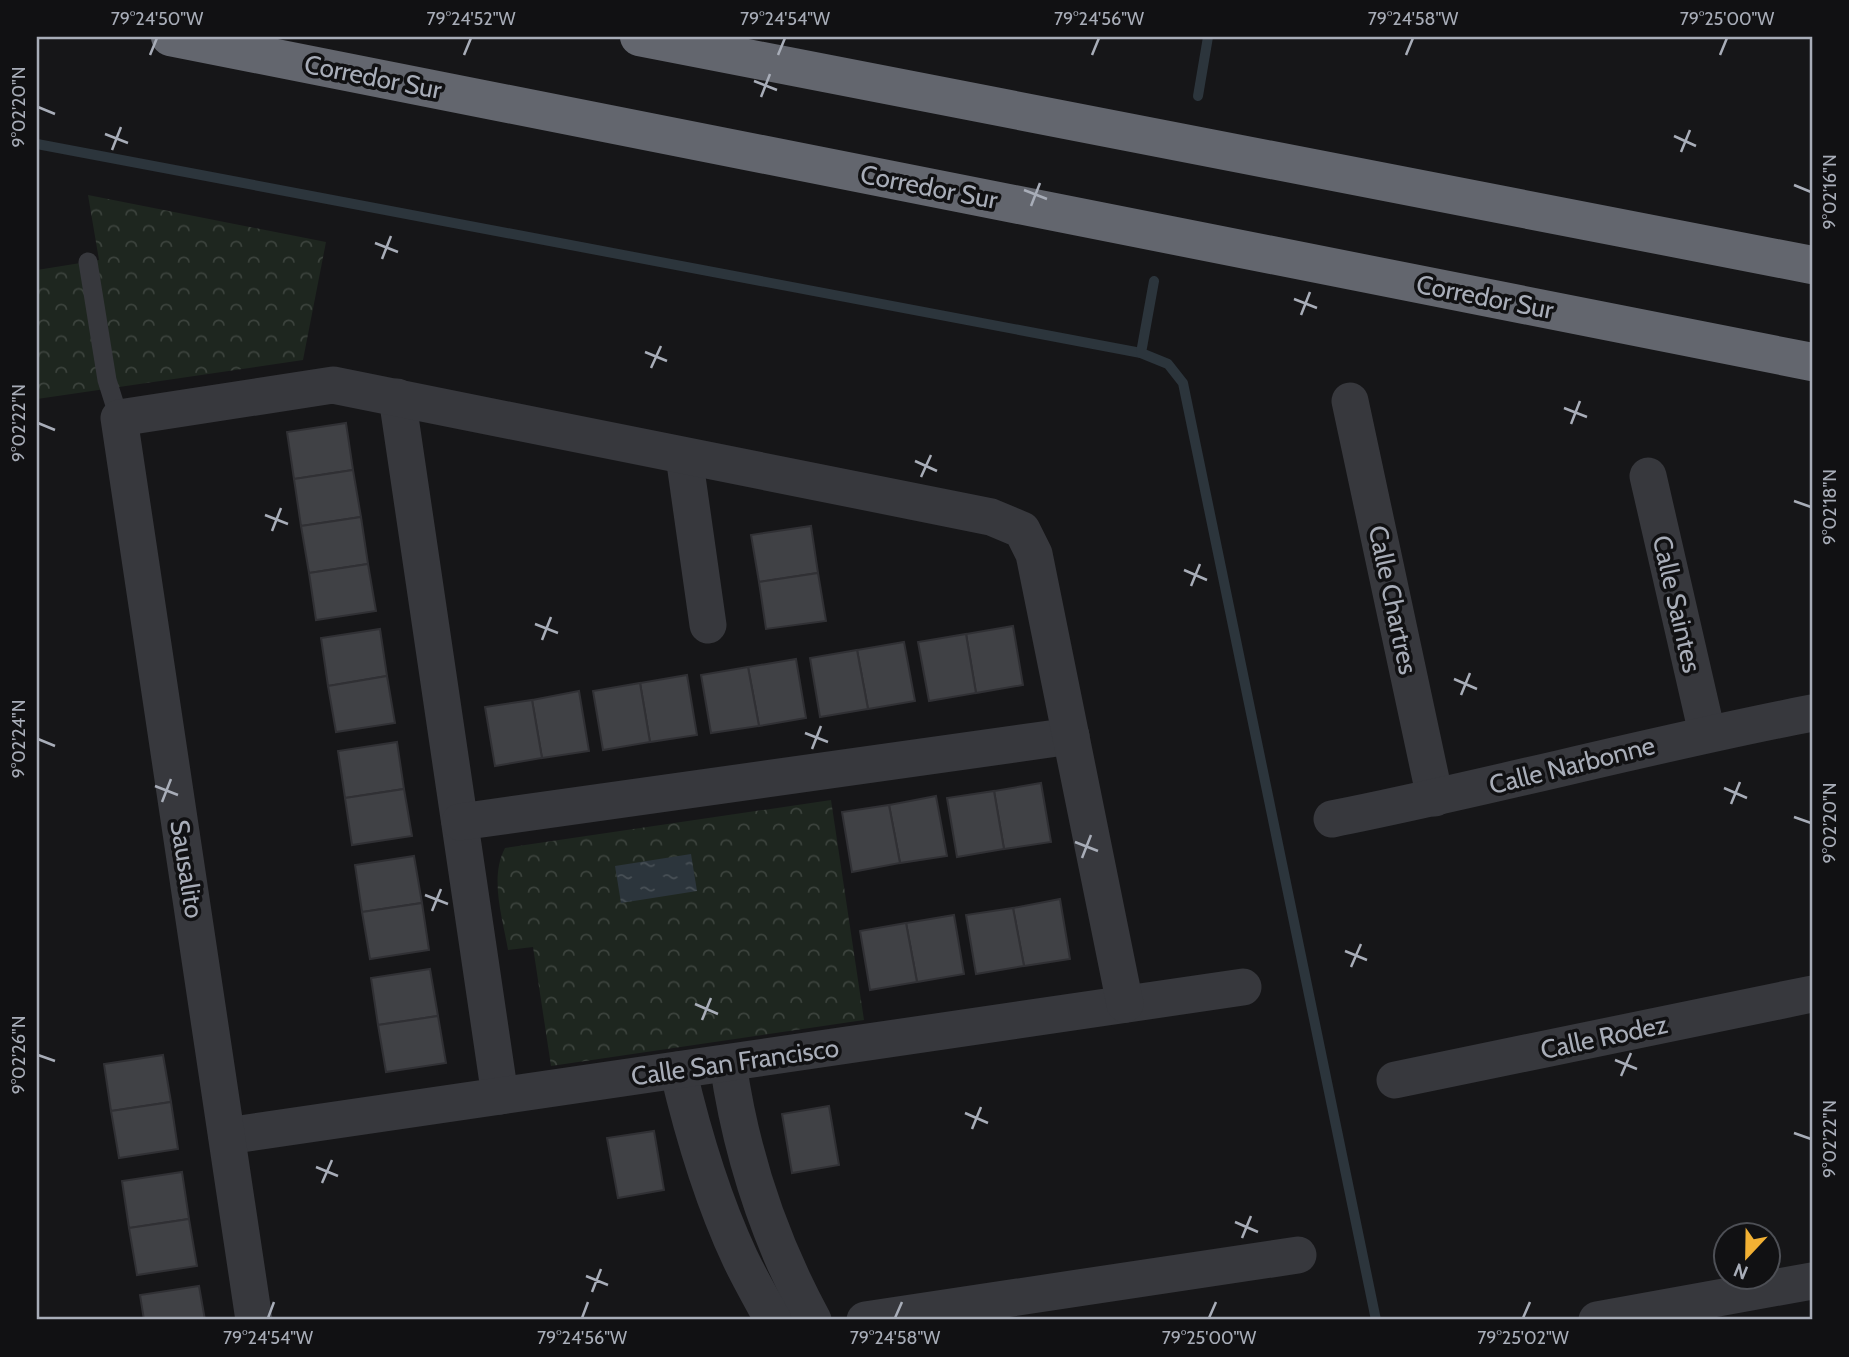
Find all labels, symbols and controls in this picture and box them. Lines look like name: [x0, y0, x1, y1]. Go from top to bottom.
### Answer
text: 79°24'50"W: [111, 8, 203, 30]
text: 79°24'52"W: [426, 8, 516, 30]
text: 79°24'54"W: [740, 8, 830, 30]
text: 79°24'56"W: [1054, 8, 1144, 30]
text: 79°24'58"W: [1368, 8, 1458, 30]
text: 79°25'00"W: [1680, 8, 1774, 30]
street label: Corredor Sur: [302, 48, 445, 106]
text: 9°02'20"N: [8, 66, 30, 148]
text: 9°02'16"N: [1819, 154, 1841, 230]
street label: Corredor Sur: [858, 158, 1001, 216]
street label: Corredor Sur: [1414, 268, 1557, 326]
text: 9°02'22"N: [8, 384, 30, 462]
text: 9°02'18"N: [1819, 469, 1841, 545]
street label: Calle Chartres: [1362, 523, 1424, 678]
street label: Calle Saintes: [1646, 532, 1708, 676]
text: 9°02'24"N: [8, 700, 30, 778]
street label: Calle Narbonne: [1486, 729, 1658, 801]
text: 9°02'20"N: [1819, 782, 1841, 864]
street label: Sausalito: [163, 818, 211, 920]
street label: Calle Rodez: [1537, 1008, 1671, 1066]
text: 9°02'26"N: [8, 1016, 30, 1094]
street label: Calle San Francisco: [629, 1032, 841, 1092]
text: 9°02'22"N: [1819, 1100, 1841, 1178]
north arrow: [1713, 1220, 1783, 1290]
text: N: [1730, 1258, 1751, 1284]
text: 79°24'54"W: [223, 1327, 313, 1349]
text: 79°24'56"W: [537, 1327, 627, 1349]
text: 79°24'58"W: [850, 1327, 940, 1349]
text: 79°25'00"W: [1162, 1327, 1256, 1349]
text: 79°25'02"W: [1477, 1327, 1569, 1349]

